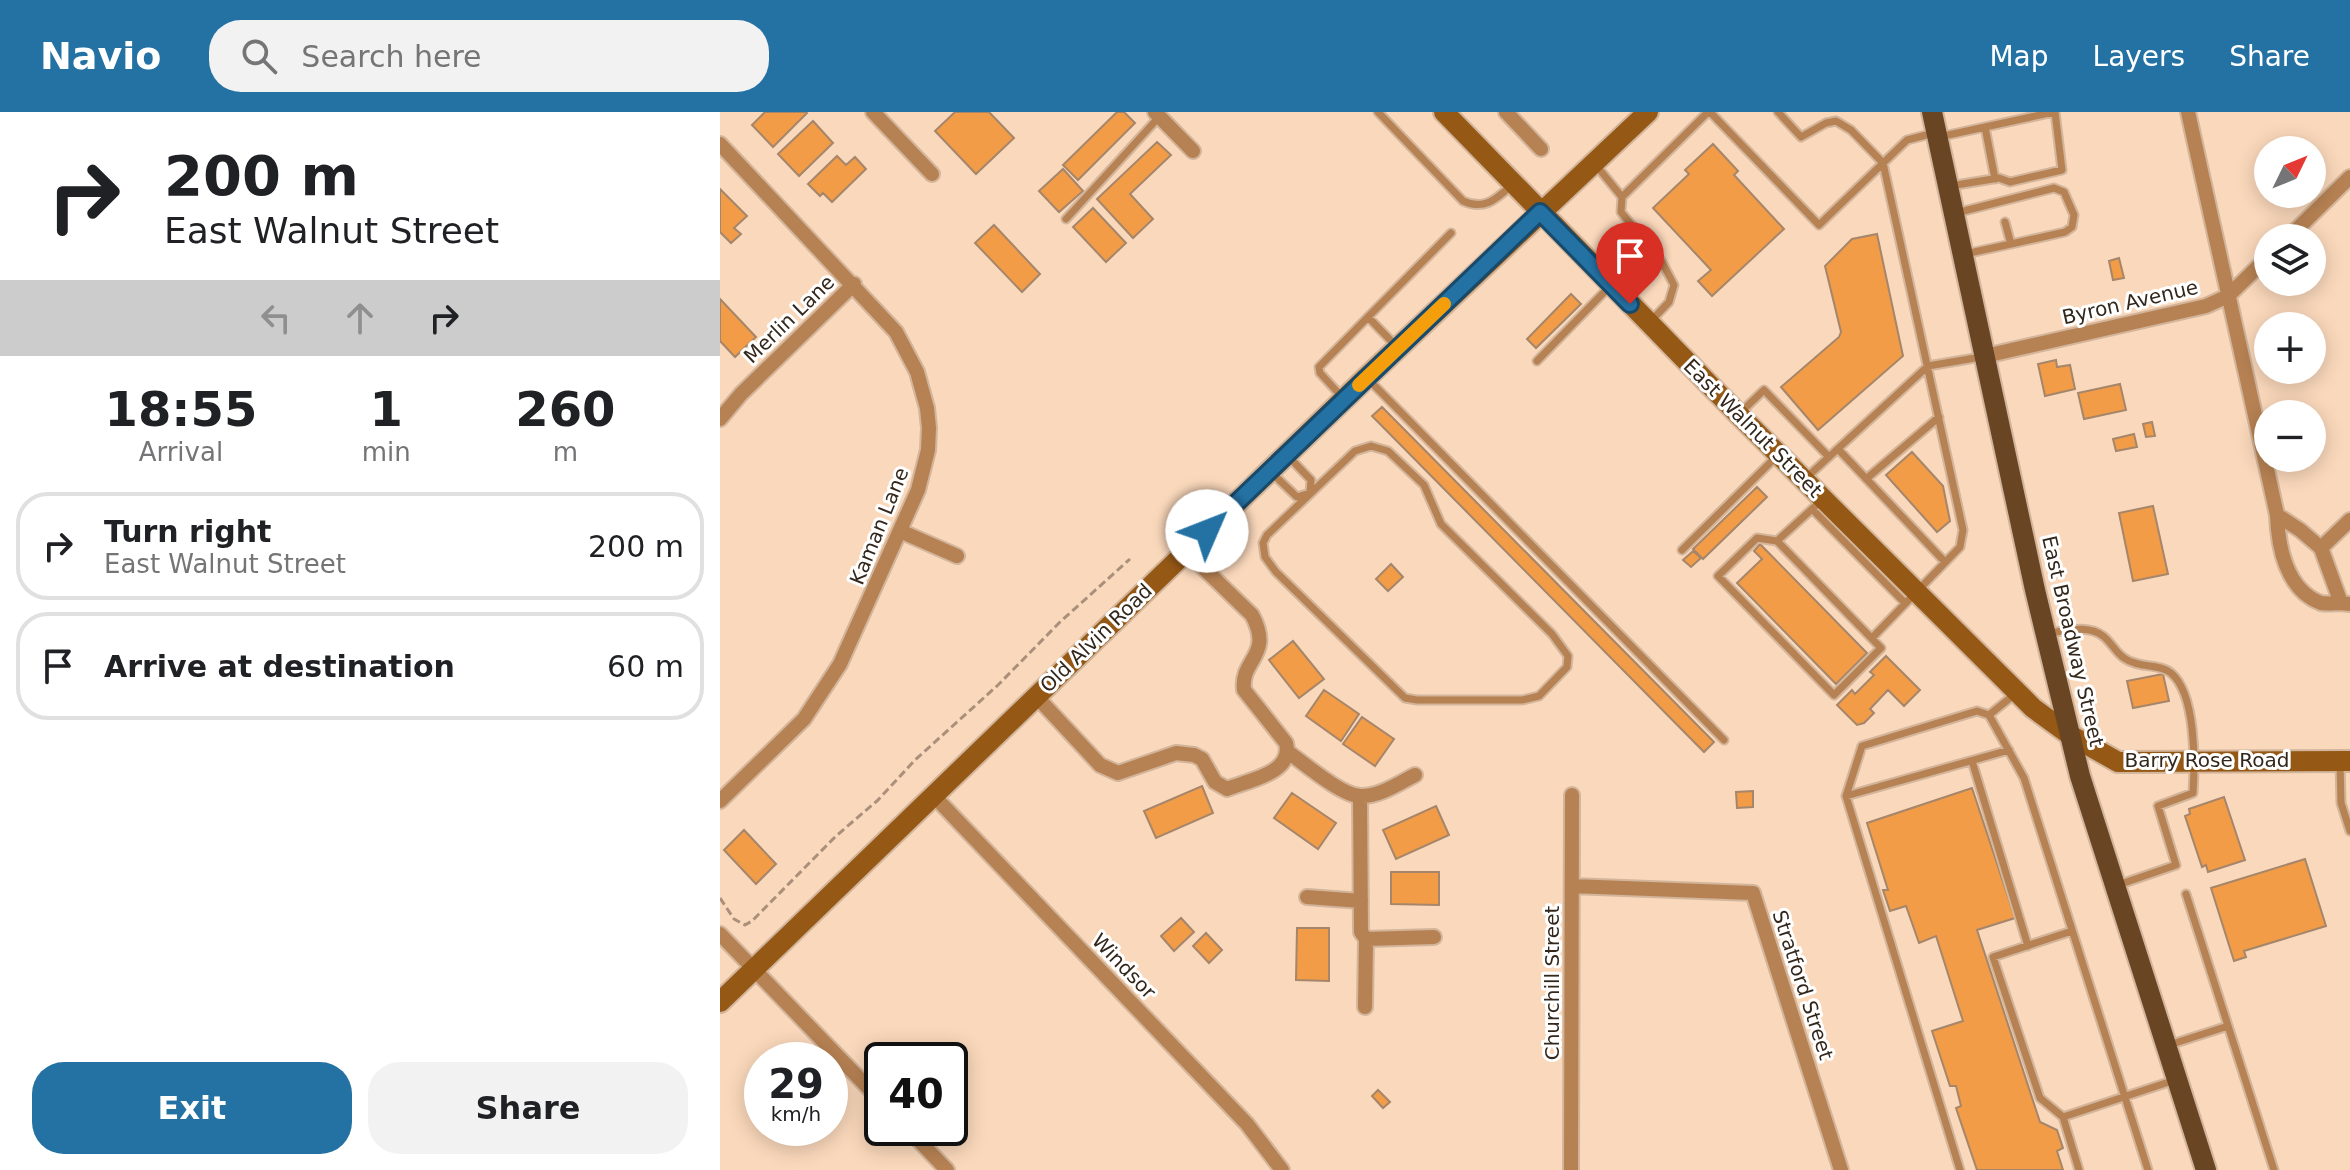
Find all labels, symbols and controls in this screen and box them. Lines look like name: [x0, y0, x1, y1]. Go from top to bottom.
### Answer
search box: [209, 20, 769, 92]
text: Navio: [40, 34, 161, 78]
icon: search: [237, 34, 281, 78]
text: Search here: [301, 39, 482, 74]
text: Map: [1989, 40, 2049, 73]
text: Layers: [2093, 40, 2185, 73]
text: Share: [2229, 40, 2310, 73]
north arrow: [2254, 136, 2326, 208]
map controls: [2254, 136, 2326, 472]
text: 200 m: [164, 143, 359, 208]
icon: right: [32, 144, 136, 248]
text: East Walnut Street: [164, 210, 499, 251]
pin: [1596, 222, 1664, 304]
button: layers: [2254, 224, 2326, 296]
icon: arrive: [1608, 234, 1652, 278]
street label: Merlin Lane: [739, 270, 839, 368]
street label: Byron Avenue: [2060, 275, 2200, 329]
icon: left: [254, 296, 298, 340]
icon: ahead: [338, 296, 382, 340]
icon: right: [422, 296, 466, 340]
button: +: [2254, 312, 2326, 384]
street label: East Walnut Street: [1679, 354, 1827, 502]
text: 18:55: [104, 381, 257, 437]
text: 1: [370, 381, 403, 437]
text: 260: [515, 381, 615, 437]
button: −: [2254, 400, 2326, 472]
text: Arrival: [139, 437, 223, 467]
text: min: [362, 437, 411, 467]
text: m: [553, 437, 578, 467]
street label: Kaman Lane: [845, 464, 913, 588]
position arrow: [1165, 489, 1249, 573]
text: Turn right: [104, 514, 271, 549]
icon: right: [36, 524, 80, 568]
text: 200 m: [588, 529, 684, 564]
street label: East Broadway Street: [2037, 533, 2109, 749]
text: East Walnut Street: [104, 549, 346, 579]
street label: Old Alvin Road: [1035, 579, 1157, 697]
icon: arrive: [36, 644, 80, 688]
text: Arrive at destination: [104, 649, 455, 684]
text: 60 m: [607, 649, 684, 684]
street label: Barry Rose Road: [2125, 748, 2289, 772]
street label: Churchill Street: [1540, 906, 1564, 1060]
street label: Stratford Street: [1768, 907, 1839, 1063]
street label: Windsor: [1087, 928, 1161, 1004]
speed limit sign: 40: [864, 1042, 968, 1146]
text: 29: [768, 1061, 824, 1107]
button: Exit: [32, 1062, 352, 1154]
button: Share: [368, 1062, 688, 1154]
text: km/h: [771, 1102, 821, 1126]

